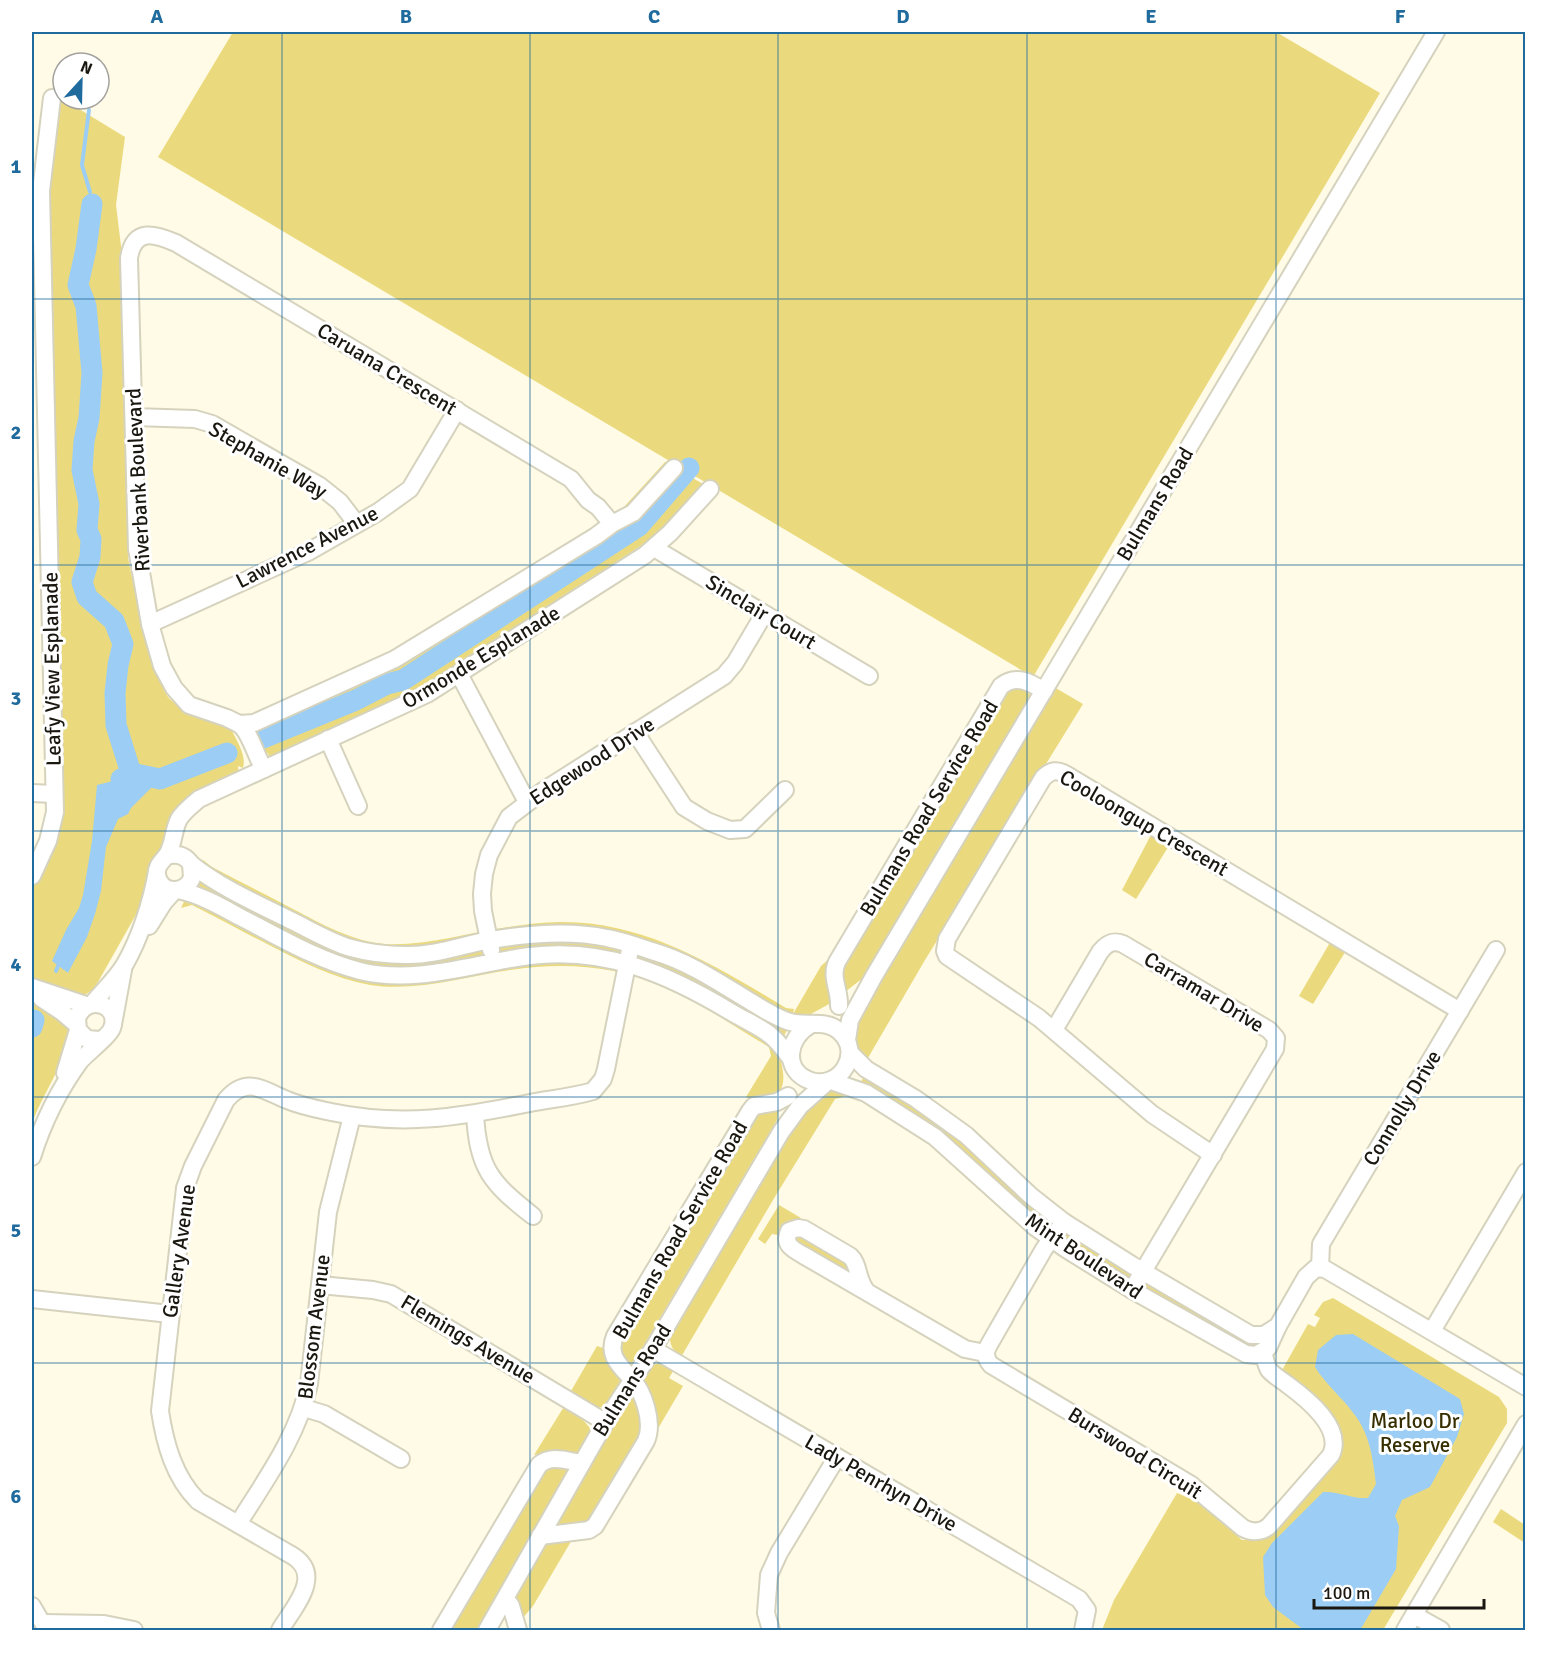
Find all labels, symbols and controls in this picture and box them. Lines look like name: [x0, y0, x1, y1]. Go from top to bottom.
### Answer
text: A: [151, 4, 164, 29]
text: B: [400, 4, 412, 29]
text: C: [648, 4, 660, 29]
text: D: [896, 4, 910, 29]
text: E: [1145, 4, 1157, 29]
text: F: [1395, 4, 1406, 29]
north arrow: [51, 51, 111, 111]
text: N: [77, 57, 95, 79]
text: 1: [11, 154, 22, 179]
street label: Caruana Crescent: [312, 317, 462, 421]
street label: Riverbank Boulevard: [120, 387, 156, 573]
street label: Stephanie Way: [204, 416, 332, 504]
text: 2: [11, 420, 21, 445]
street label: Bulmans Road: [1111, 442, 1199, 566]
street label: Lawrence Avenue: [231, 500, 383, 594]
street label: Sinclair Court: [701, 569, 821, 655]
street label: Leafy View Esplanade: [37, 572, 67, 766]
street label: Ormonde Esplanade: [397, 600, 565, 714]
text: 3: [11, 686, 21, 711]
street label: Bulmans Road Service Road: [854, 695, 1004, 921]
street label: Edgewood Drive: [525, 711, 659, 811]
street label: Cooloongup Crescent: [1055, 764, 1233, 882]
street label: Carramar Drive: [1139, 946, 1269, 1038]
text: 4: [11, 952, 22, 977]
street label: Connolly Drive: [1357, 1045, 1447, 1171]
street label: Bulmans Road Service Road: [607, 1116, 753, 1344]
street label: Gallery Avenue: [157, 1182, 201, 1320]
street label: Mint Boulevard: [1020, 1207, 1148, 1305]
text: 5: [11, 1218, 21, 1243]
street label: Blossom Avenue: [292, 1253, 336, 1401]
street label: Flemings Avenue: [396, 1289, 540, 1389]
street label: Bulmans Road: [587, 1319, 677, 1441]
street label: Burswood Circuit: [1063, 1401, 1207, 1505]
park label: Marloo Dr Reserve: [1370, 1408, 1460, 1458]
street label: Lady Penrhyn Drive: [800, 1429, 962, 1537]
text: 6: [11, 1484, 22, 1509]
scale bar: [1314, 1572, 1484, 1610]
text: 100 m: [1323, 1582, 1370, 1604]

